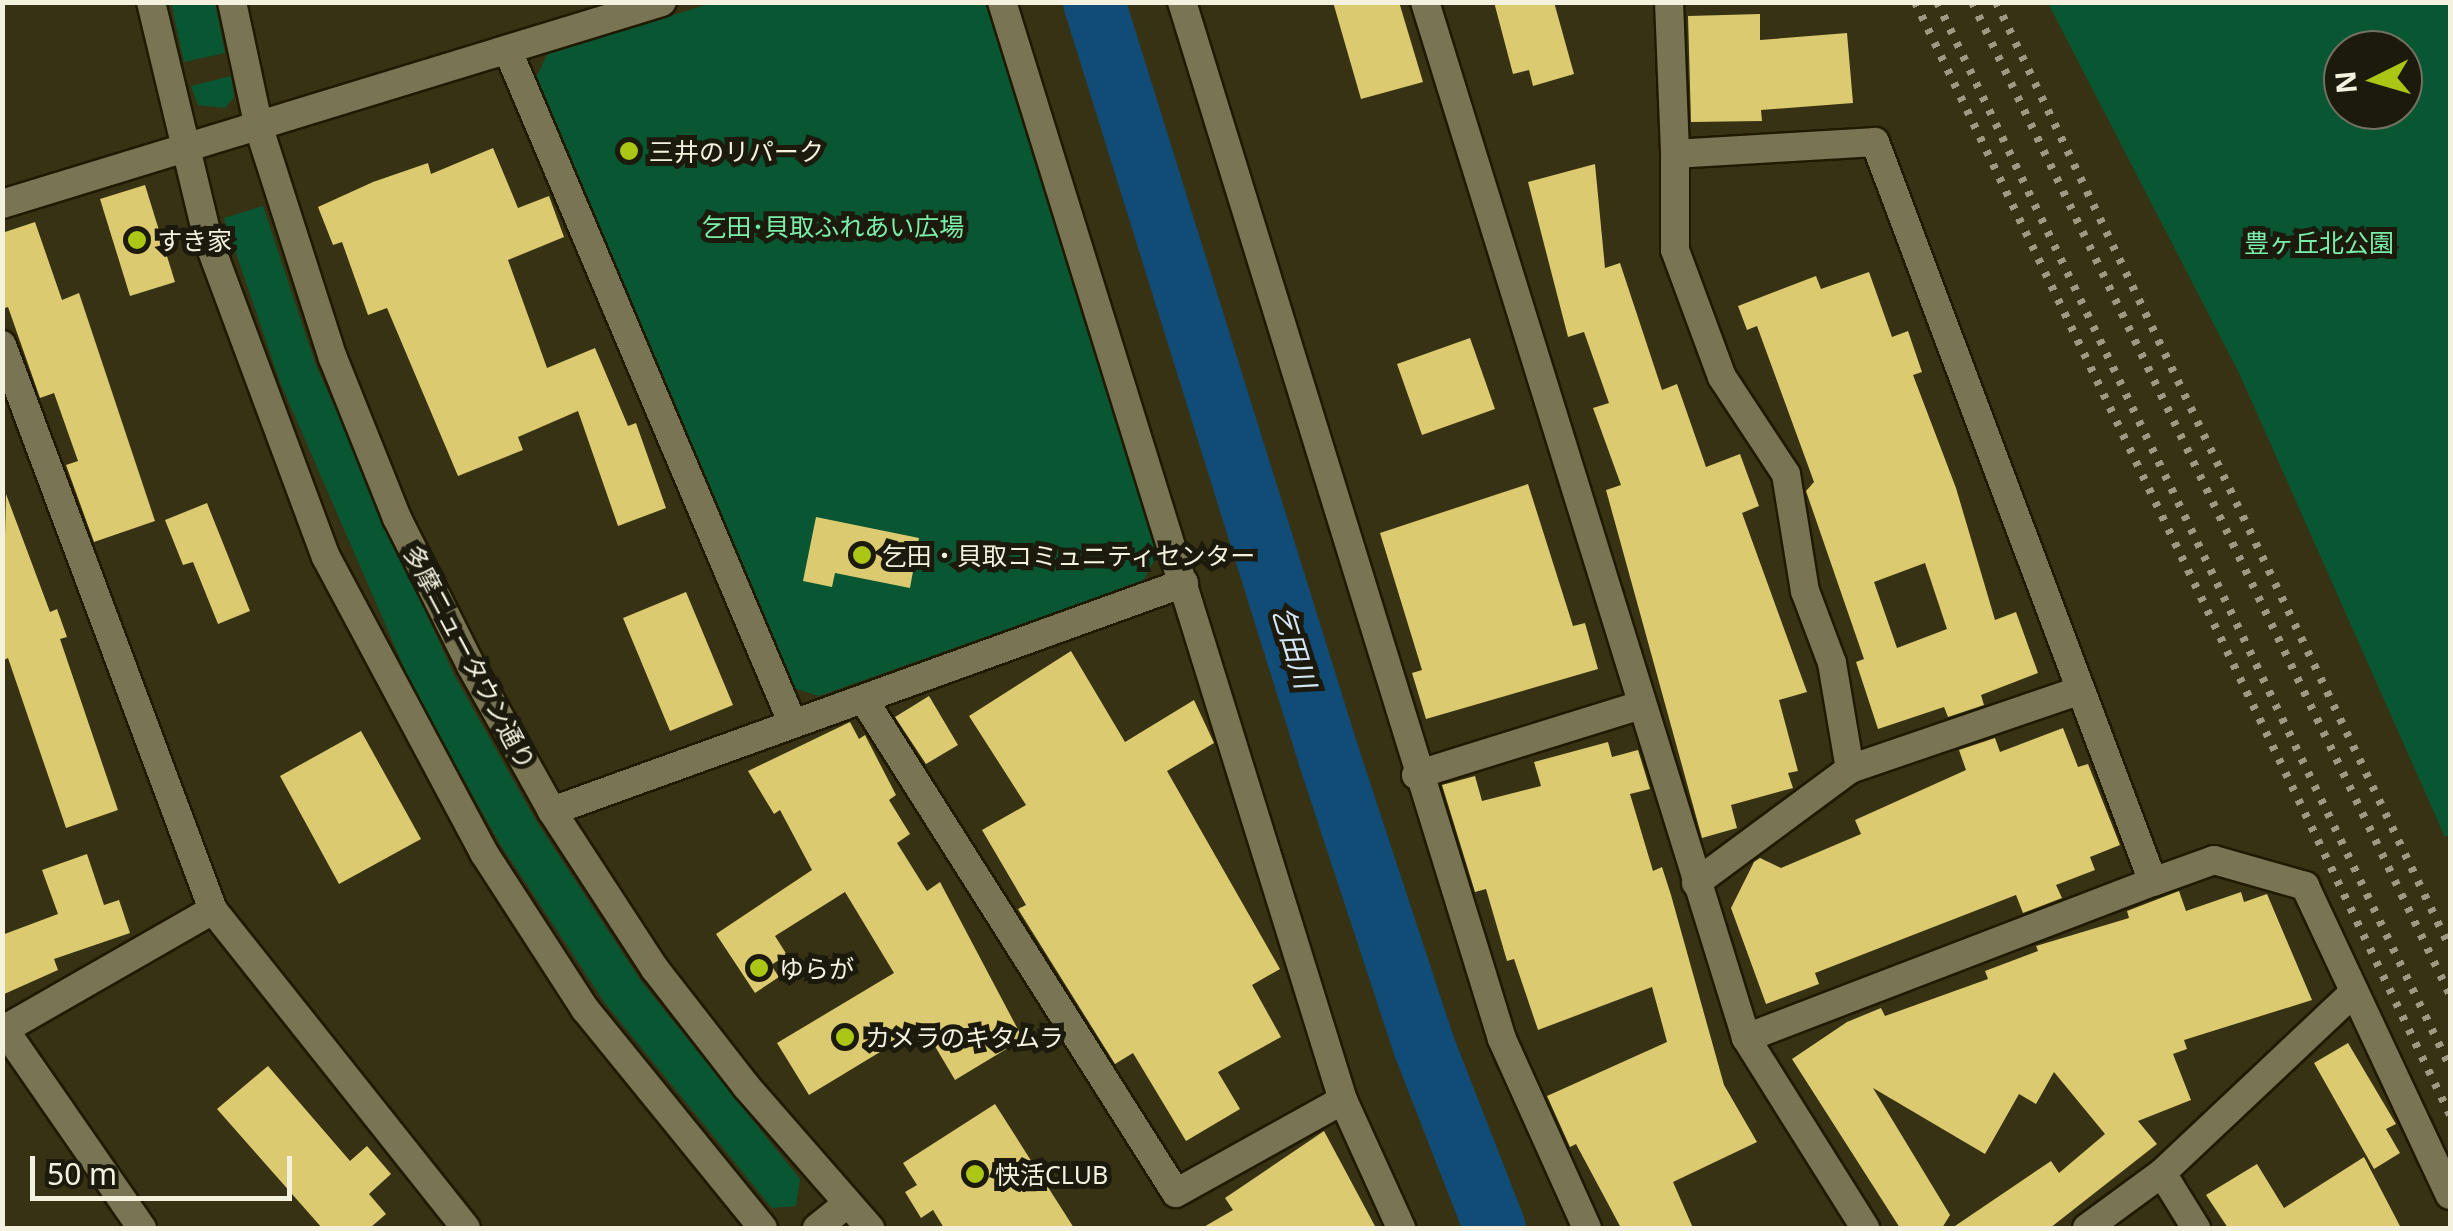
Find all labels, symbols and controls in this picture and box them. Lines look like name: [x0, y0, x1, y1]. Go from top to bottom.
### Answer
north arrow: [2323, 30, 2423, 130]
text: N: [2325, 69, 2365, 95]
place label: 三井のリパーク: [649, 136, 824, 166]
marker: 三井のリパーク: [618, 140, 640, 162]
park label: 乞田･貝取ふれあい広場: [702, 211, 964, 241]
place label: すき家: [157, 225, 232, 255]
park label: 豊ヶ丘北公園: [2244, 227, 2394, 257]
marker: すき家: [126, 229, 148, 251]
street label: 多摩ニュータウン通り: [398, 540, 542, 774]
place label: 乞田・貝取コミュニティセンター: [882, 540, 1257, 570]
marker: 乞田・貝取コミュニティセンター: [851, 544, 873, 566]
water label: 乞田川: [1267, 602, 1323, 692]
place label: ゆらが: [779, 953, 854, 983]
marker: ゆらが: [748, 957, 770, 979]
place label: カメラのキタムラ: [865, 1022, 1065, 1052]
marker: カメラのキタムラ: [834, 1026, 856, 1048]
scale bar: [35, 1136, 298, 1198]
text: 50 m: [47, 1153, 117, 1194]
place label: 快活CLUB: [995, 1159, 1108, 1189]
marker: 快活CLUB: [964, 1163, 986, 1185]

